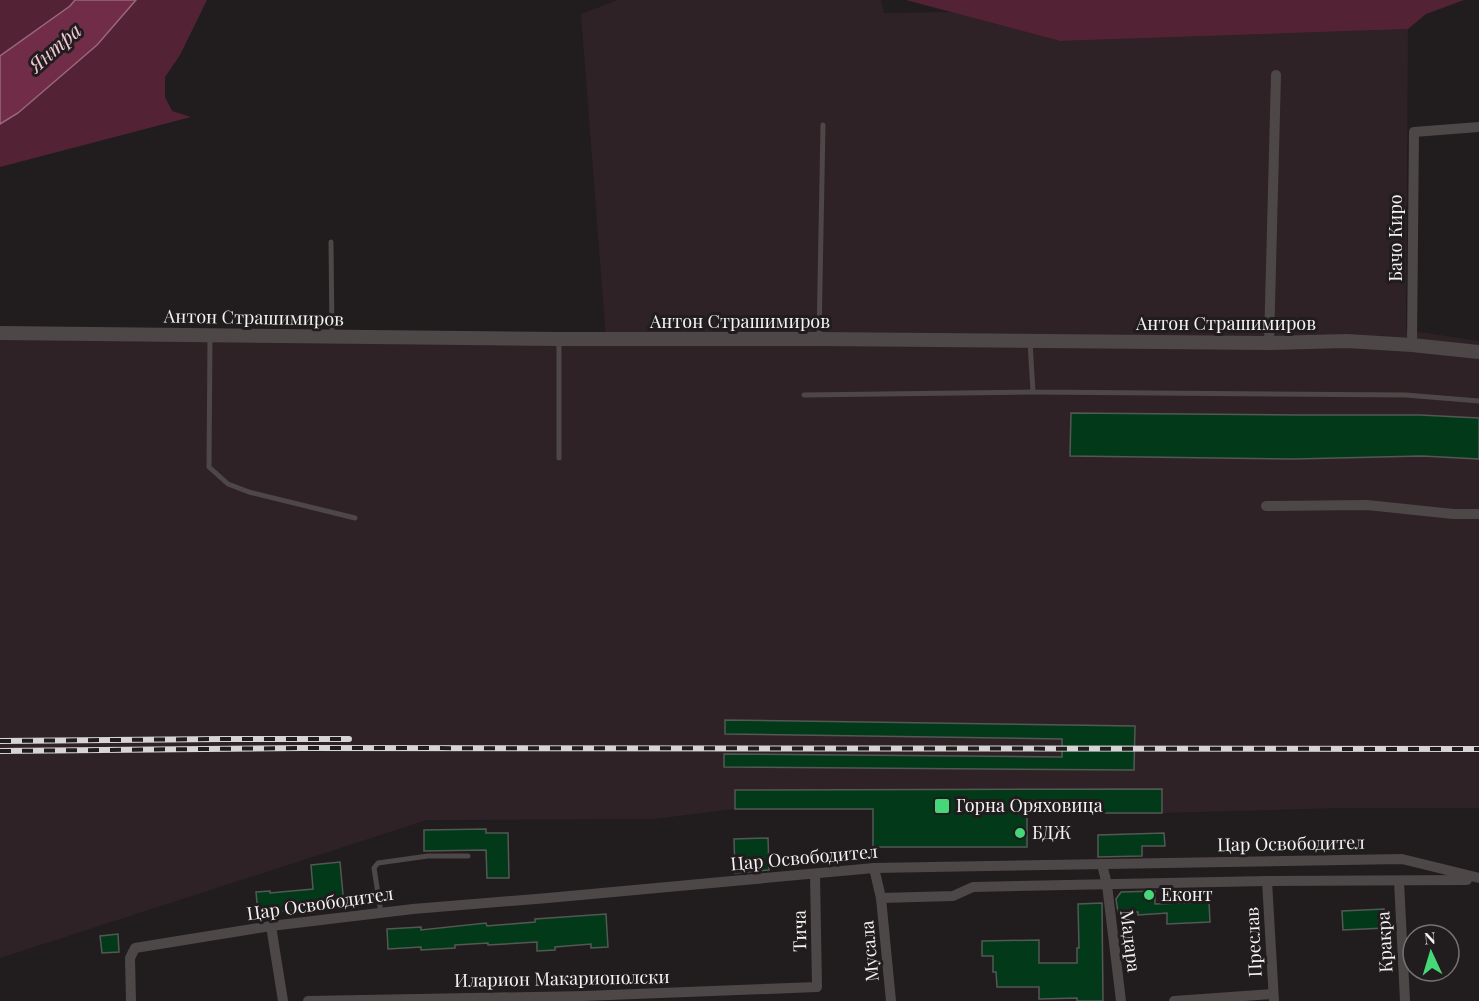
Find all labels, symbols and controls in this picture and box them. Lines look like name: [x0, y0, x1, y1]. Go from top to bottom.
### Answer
water label: Янтра: [20, 16, 86, 79]
street label: Бачо Киро: [1383, 194, 1407, 282]
street label: Антон Страшимиров: [163, 303, 344, 331]
street label: Антон Страшимиров: [649, 309, 830, 333]
street label: Антон Страшимиров: [1135, 311, 1316, 335]
place label: Горна Оряховица: [956, 793, 1103, 817]
marker: Горна Оряховица: [933, 797, 951, 815]
place label: БДЖ: [1032, 820, 1072, 844]
marker: БДЖ: [1013, 826, 1027, 840]
street label: Цар Освободител: [1217, 830, 1365, 856]
street label: Цар Освободител: [729, 839, 879, 875]
street label: Цар Освободител: [245, 881, 395, 925]
place label: Еконт: [1161, 882, 1213, 906]
marker: Еконт: [1142, 888, 1156, 902]
street label: Преслав: [1239, 906, 1267, 978]
street label: Мадара: [1115, 908, 1147, 973]
street label: Тича: [787, 910, 811, 952]
street label: Кракра: [1370, 911, 1398, 973]
street label: Мусала: [854, 920, 884, 983]
north arrow: [1401, 923, 1461, 983]
text: N: [1423, 927, 1437, 948]
street label: Иларион Макариополски: [454, 964, 670, 992]

